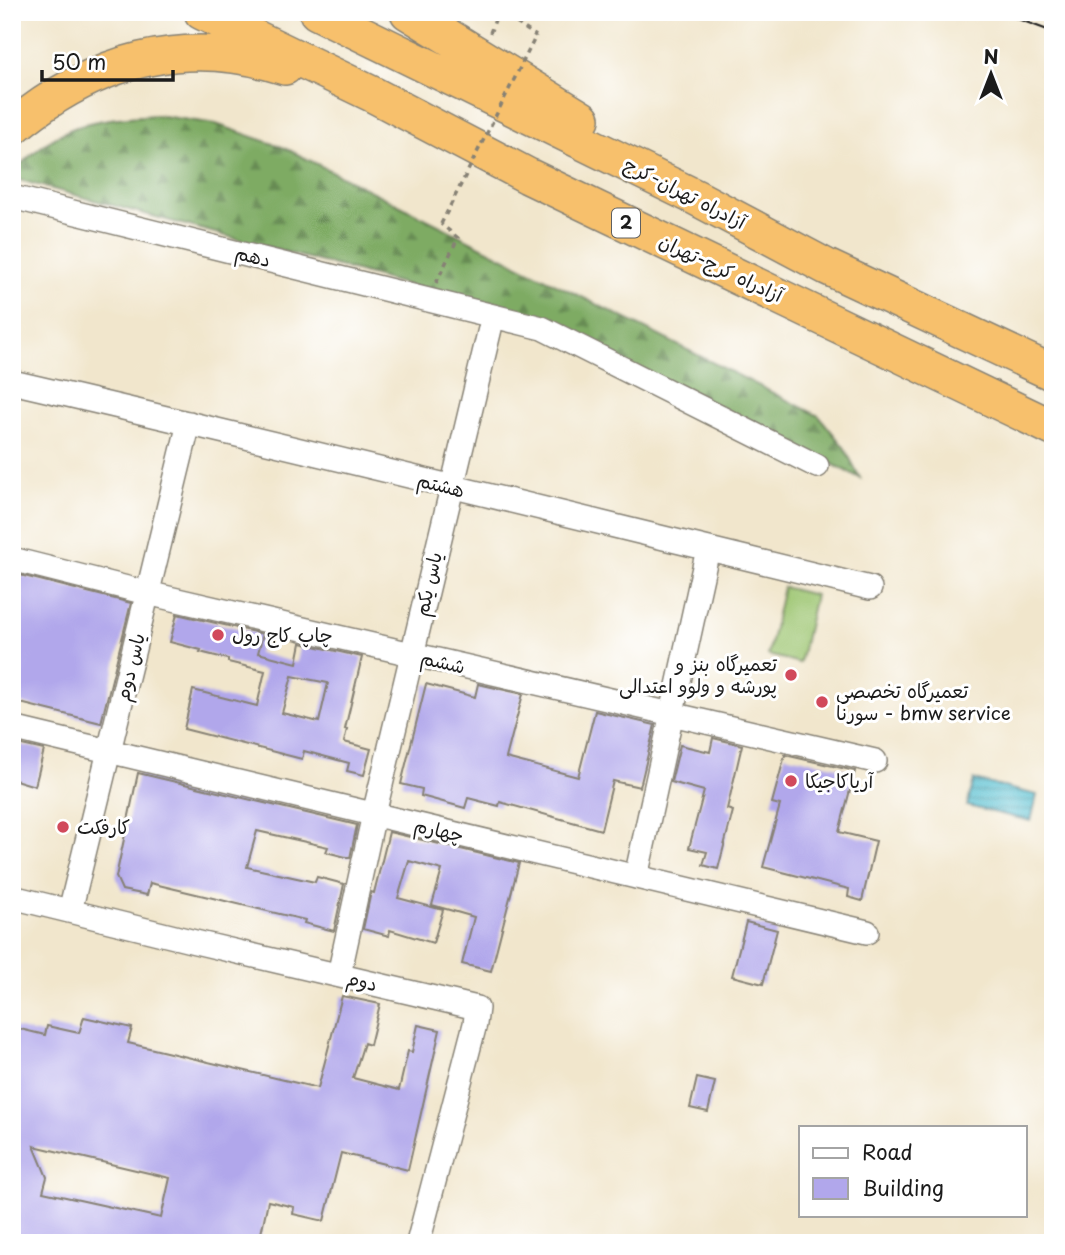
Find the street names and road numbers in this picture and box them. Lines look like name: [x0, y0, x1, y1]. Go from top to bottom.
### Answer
street label: آزادراه تهران-کرج: [620, 149, 753, 236]
road number: 2: [612, 208, 640, 238]
street label: آزادراه کرج-تهران: [655, 226, 789, 309]
street label: دهم: [232, 237, 274, 275]
street label: هشتم: [414, 465, 468, 505]
street label: یاس یکم: [406, 549, 450, 619]
street label: یاس دوم: [107, 630, 153, 704]
street label: ششم: [418, 642, 468, 682]
street label: چهارم: [411, 810, 467, 850]
street label: دوم: [344, 963, 380, 999]

